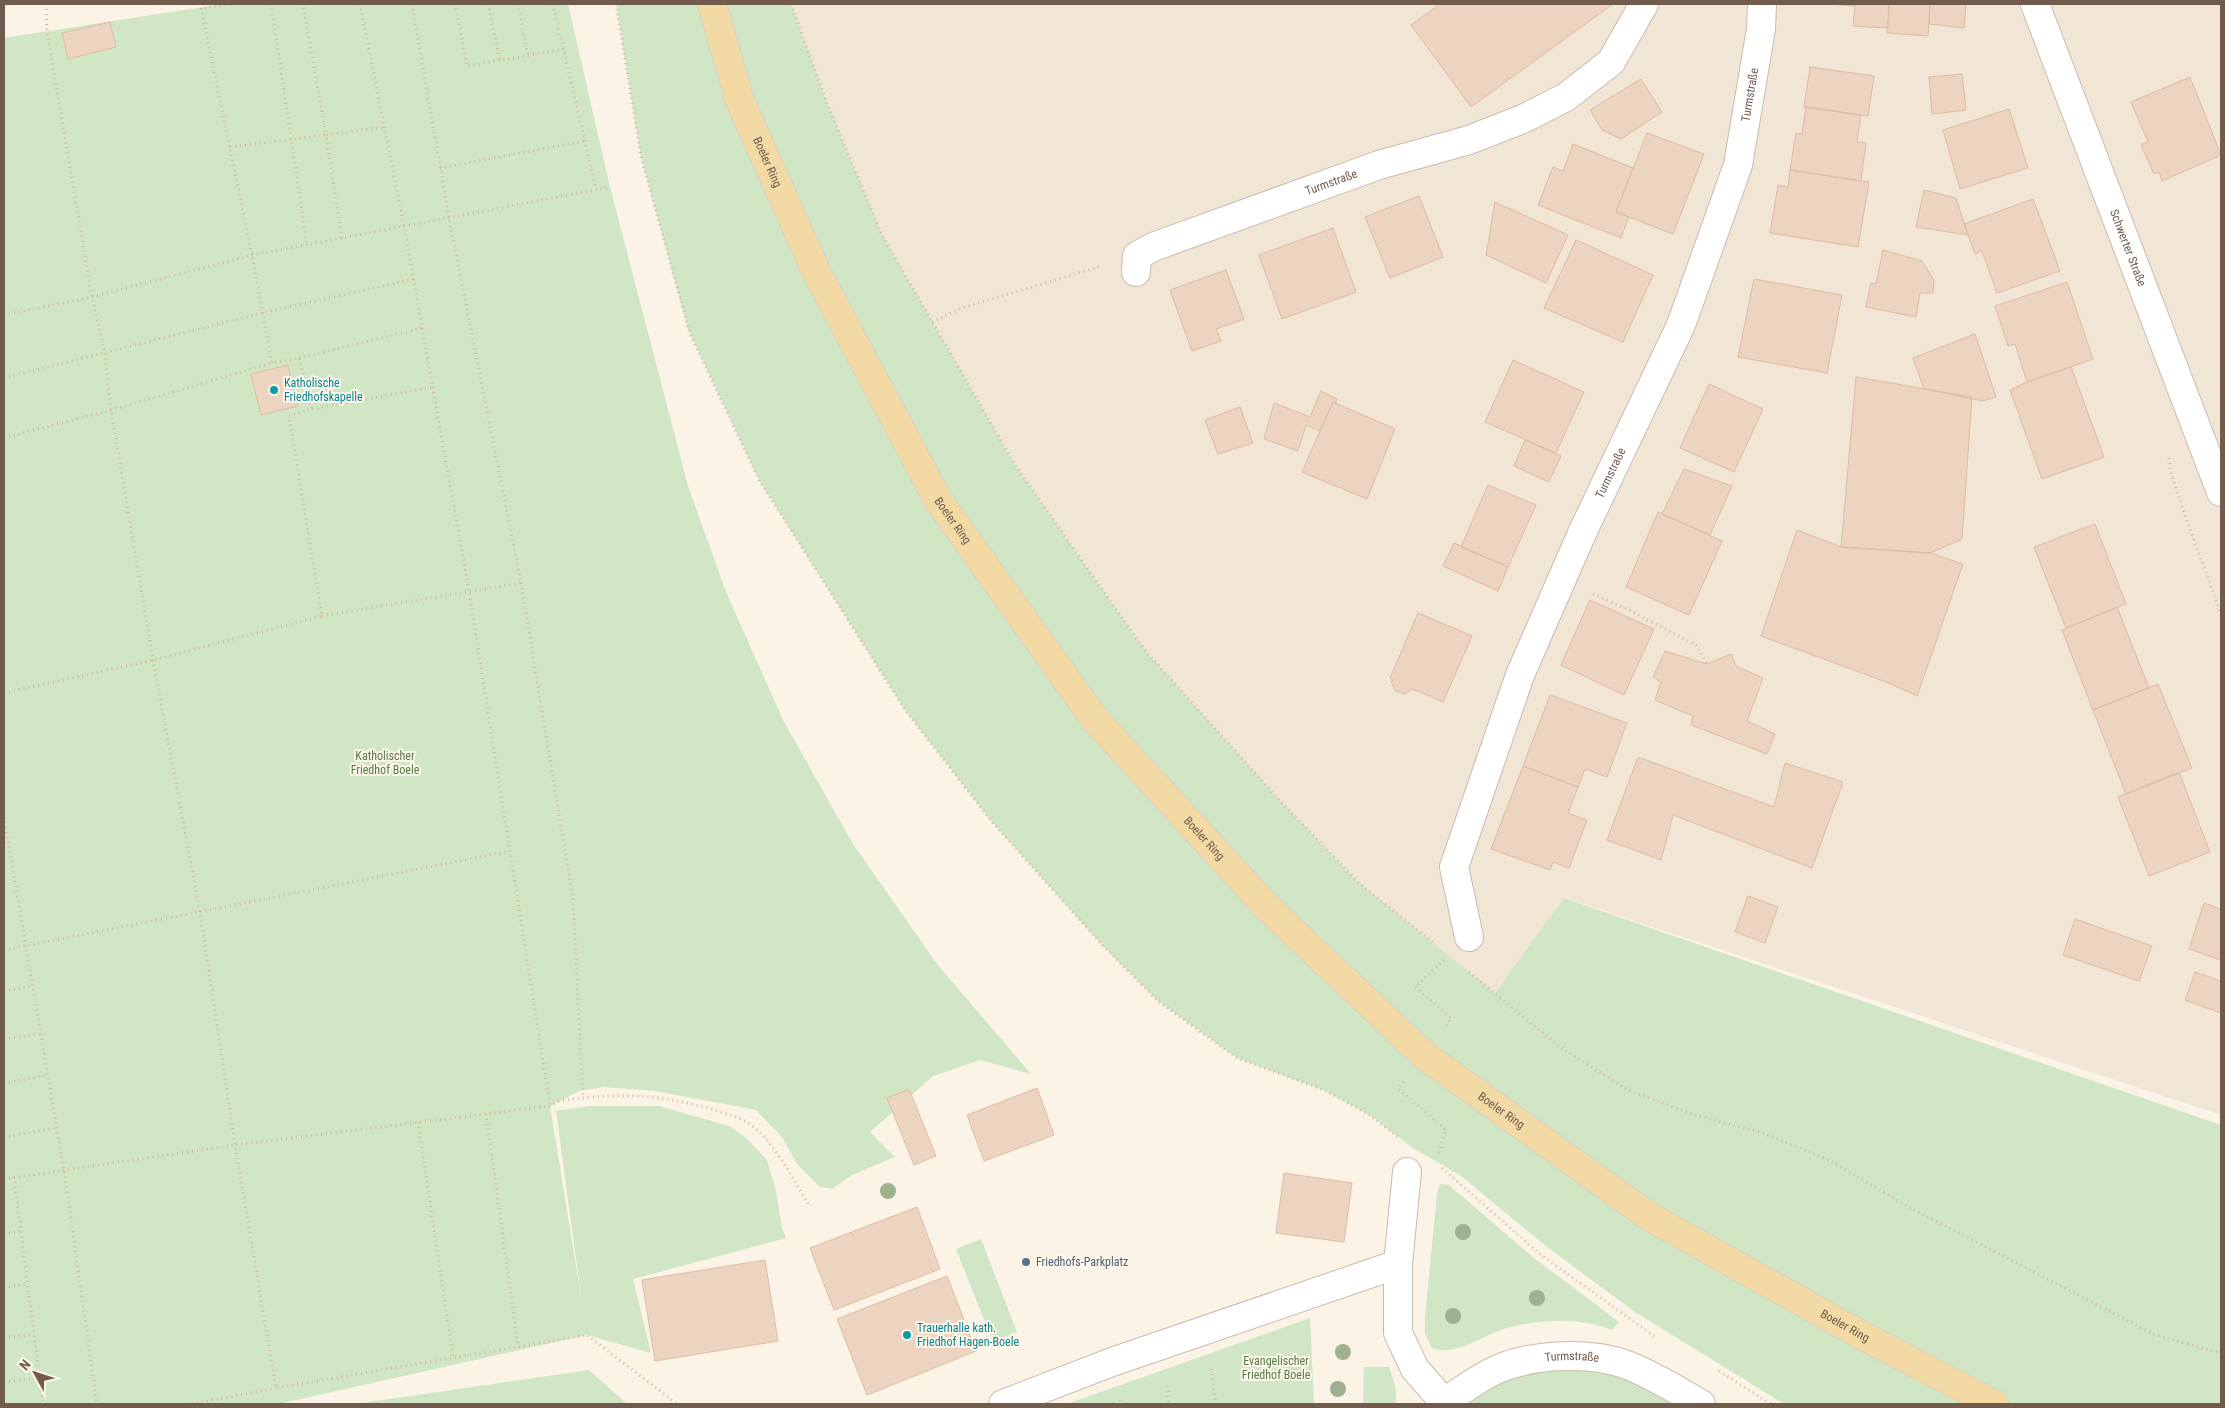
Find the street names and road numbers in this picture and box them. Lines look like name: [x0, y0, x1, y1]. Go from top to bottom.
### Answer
street label: Turmstraße: [1738, 66, 1761, 123]
street label: Boeler Ring: [750, 135, 785, 190]
street label: Turmstraße: [1303, 166, 1360, 198]
street label: Schwerter Straße: [2107, 207, 2149, 289]
street label: Turmstraße: [1593, 445, 1629, 501]
street label: Boeler Ring: [931, 495, 974, 547]
street label: Boeler Ring: [1181, 814, 1228, 863]
street label: Boeler Ring: [1475, 1089, 1527, 1132]
street label: Boeler Ring: [1818, 1307, 1872, 1345]
street label: Turmstraße: [1544, 1349, 1600, 1365]

